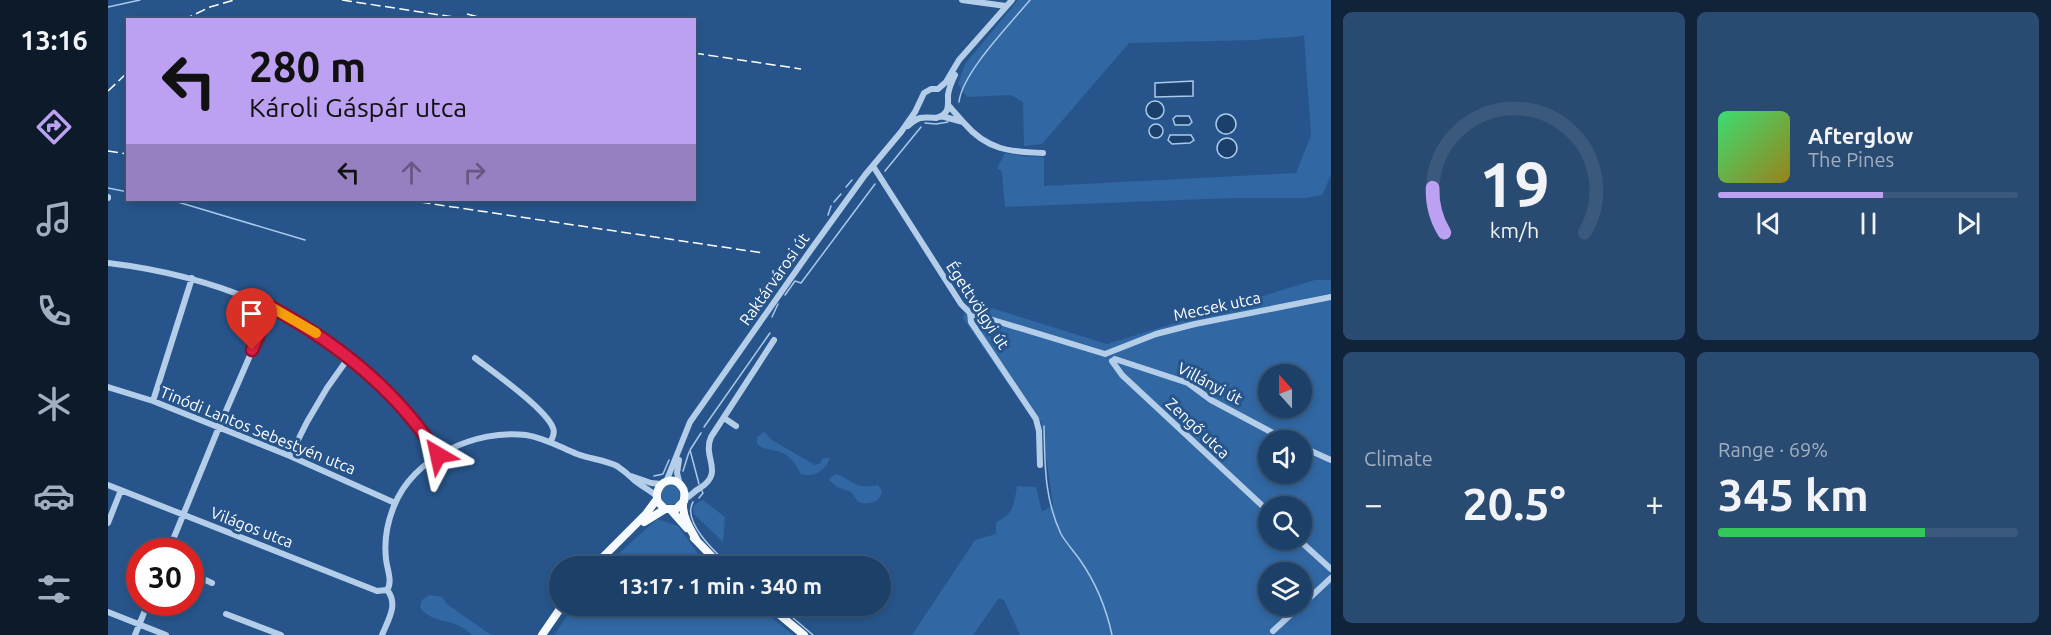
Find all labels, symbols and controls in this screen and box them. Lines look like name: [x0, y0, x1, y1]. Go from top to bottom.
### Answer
text: 13:16: [20, 25, 88, 55]
icon: left: [150, 42, 228, 120]
text: 280 m: [249, 43, 366, 90]
text: Károli Gáspár utca: [249, 92, 467, 122]
icon: directions: [33, 106, 75, 148]
text: Afterglow: [1808, 123, 1913, 148]
text: The Pines: [1808, 148, 1894, 171]
text: 19: [1479, 149, 1549, 219]
icon: left: [332, 156, 365, 189]
icon: ahead: [395, 156, 428, 189]
icon: right: [458, 156, 491, 189]
icon: music: [33, 198, 75, 240]
icon: previous: [1752, 207, 1785, 240]
icon: pause: [1852, 207, 1885, 240]
icon: next: [1952, 207, 1985, 240]
text: km/h: [1489, 218, 1539, 242]
street label: Raktárvárosi út: [736, 229, 813, 329]
street label: Égettvölgyi út: [943, 257, 1015, 353]
pin: [226, 288, 277, 350]
street label: Mecsek utca: [1172, 288, 1262, 324]
icon: phone: [33, 290, 75, 332]
icon: arrive: [235, 297, 268, 330]
street label: Villányi út: [1174, 358, 1246, 408]
north arrow: [1258, 364, 1312, 418]
map controls: [1258, 364, 1312, 616]
street label: Tinódi Lantos Sebestyén utca: [158, 382, 358, 478]
icon: climate: [33, 383, 75, 425]
street label: Zengő utca: [1163, 394, 1233, 462]
position arrow: [406, 423, 470, 487]
button: sound: [1258, 430, 1312, 484]
text: Range · 69%: [1718, 438, 1828, 461]
text: Climate: [1364, 447, 1433, 470]
text: 345 km: [1718, 469, 1869, 520]
icon: car: [33, 475, 75, 517]
text: 20.5°: [1462, 478, 1566, 529]
text: −: [1364, 485, 1383, 522]
text: +: [1645, 485, 1664, 522]
button: search: [1258, 496, 1312, 550]
street label: Világos utca: [208, 503, 296, 551]
speed limit sign: 30: [126, 538, 204, 616]
button: layers: [1258, 562, 1312, 616]
icon: filters: [33, 568, 75, 610]
text: 13:17 · 1 min · 340 m: [618, 573, 822, 598]

